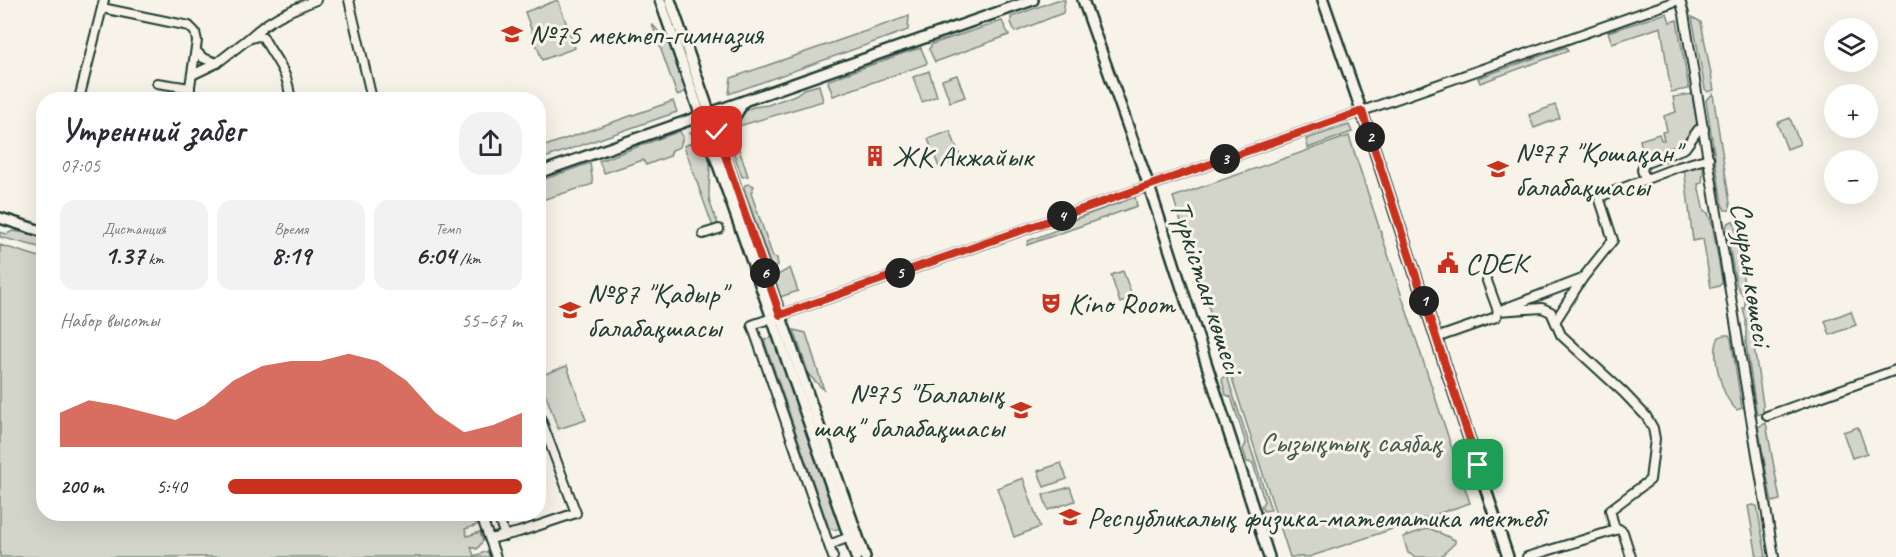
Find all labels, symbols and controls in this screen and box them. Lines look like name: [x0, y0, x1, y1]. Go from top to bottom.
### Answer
place label: №75 мектеп-гимназия: [529, 15, 765, 53]
map controls: [1824, 18, 1878, 204]
button: layers: [1824, 18, 1878, 72]
school or university icon: №75 мектеп-гимназия: [500, 22, 524, 46]
button: +: [1824, 84, 1878, 138]
pin: [691, 106, 742, 157]
text: Утренний забег: [60, 109, 244, 151]
button: share: [459, 112, 522, 175]
icon: check: [700, 115, 733, 148]
pin: 2: [1355, 122, 1385, 152]
text: 2: [1366, 127, 1374, 147]
place label: №77 "Қошақан" балабақшасы: [1515, 133, 1686, 205]
place label: ЖК Акжайык: [892, 137, 1035, 175]
building icon: ЖК Акжайык: [863, 144, 887, 168]
pin: 3: [1210, 144, 1240, 174]
text: 3: [1221, 149, 1229, 169]
button: −: [1824, 150, 1878, 204]
text: 07:05: [60, 153, 100, 178]
school or university icon: №77 "Қошақан" балабақшасы: [1486, 157, 1510, 181]
street label: Түркістан көшесі: [1161, 196, 1254, 382]
street label: Сауран көшесі: [1722, 199, 1783, 352]
pin: 4: [1047, 201, 1077, 231]
text: 4: [1058, 206, 1066, 226]
text: Дистанция: [102, 219, 166, 239]
text: Время: [274, 219, 308, 239]
text: Темп: [435, 219, 461, 239]
text: 1.37: [104, 239, 144, 272]
text: 8:19: [271, 239, 311, 272]
text: 6:04: [415, 239, 456, 272]
place label: CDEK: [1465, 244, 1532, 282]
text: km: [144, 249, 164, 269]
text: /km: [456, 249, 481, 269]
public building icon: CDEK: [1436, 251, 1460, 275]
pin: 6: [750, 258, 780, 288]
pin: 5: [885, 258, 915, 288]
text: 6: [761, 263, 769, 283]
text: 5: [897, 263, 903, 283]
place label: №87 "Қадыр" балабақшасы: [587, 274, 732, 346]
place label: Kino Room: [1068, 284, 1176, 322]
pin: 1: [1409, 286, 1439, 316]
theatre icon: Kino Room: [1039, 291, 1063, 315]
text: 1: [1420, 291, 1428, 311]
school or university icon: №87 "Қадыр" балабақшасы: [558, 298, 582, 322]
text: Набор высоты: [60, 308, 159, 333]
text: 55–67 m: [461, 308, 522, 333]
place label: №75 "Балалық шақ" балабақшасы: [813, 374, 1006, 446]
school or university icon: №75 "Балалық шақ" балабақшасы: [1009, 398, 1033, 422]
park label: Сызықтық саябақ: [1260, 423, 1444, 461]
pin: [1452, 439, 1503, 490]
icon: arrive: [1461, 448, 1494, 481]
text: 200 m: [60, 474, 103, 499]
text: 5:40: [156, 474, 187, 499]
place label: Республикалық физика-математика мектебі: [1087, 498, 1550, 536]
school or university icon: Республикалық физика-математика мектебі: [1058, 505, 1082, 529]

